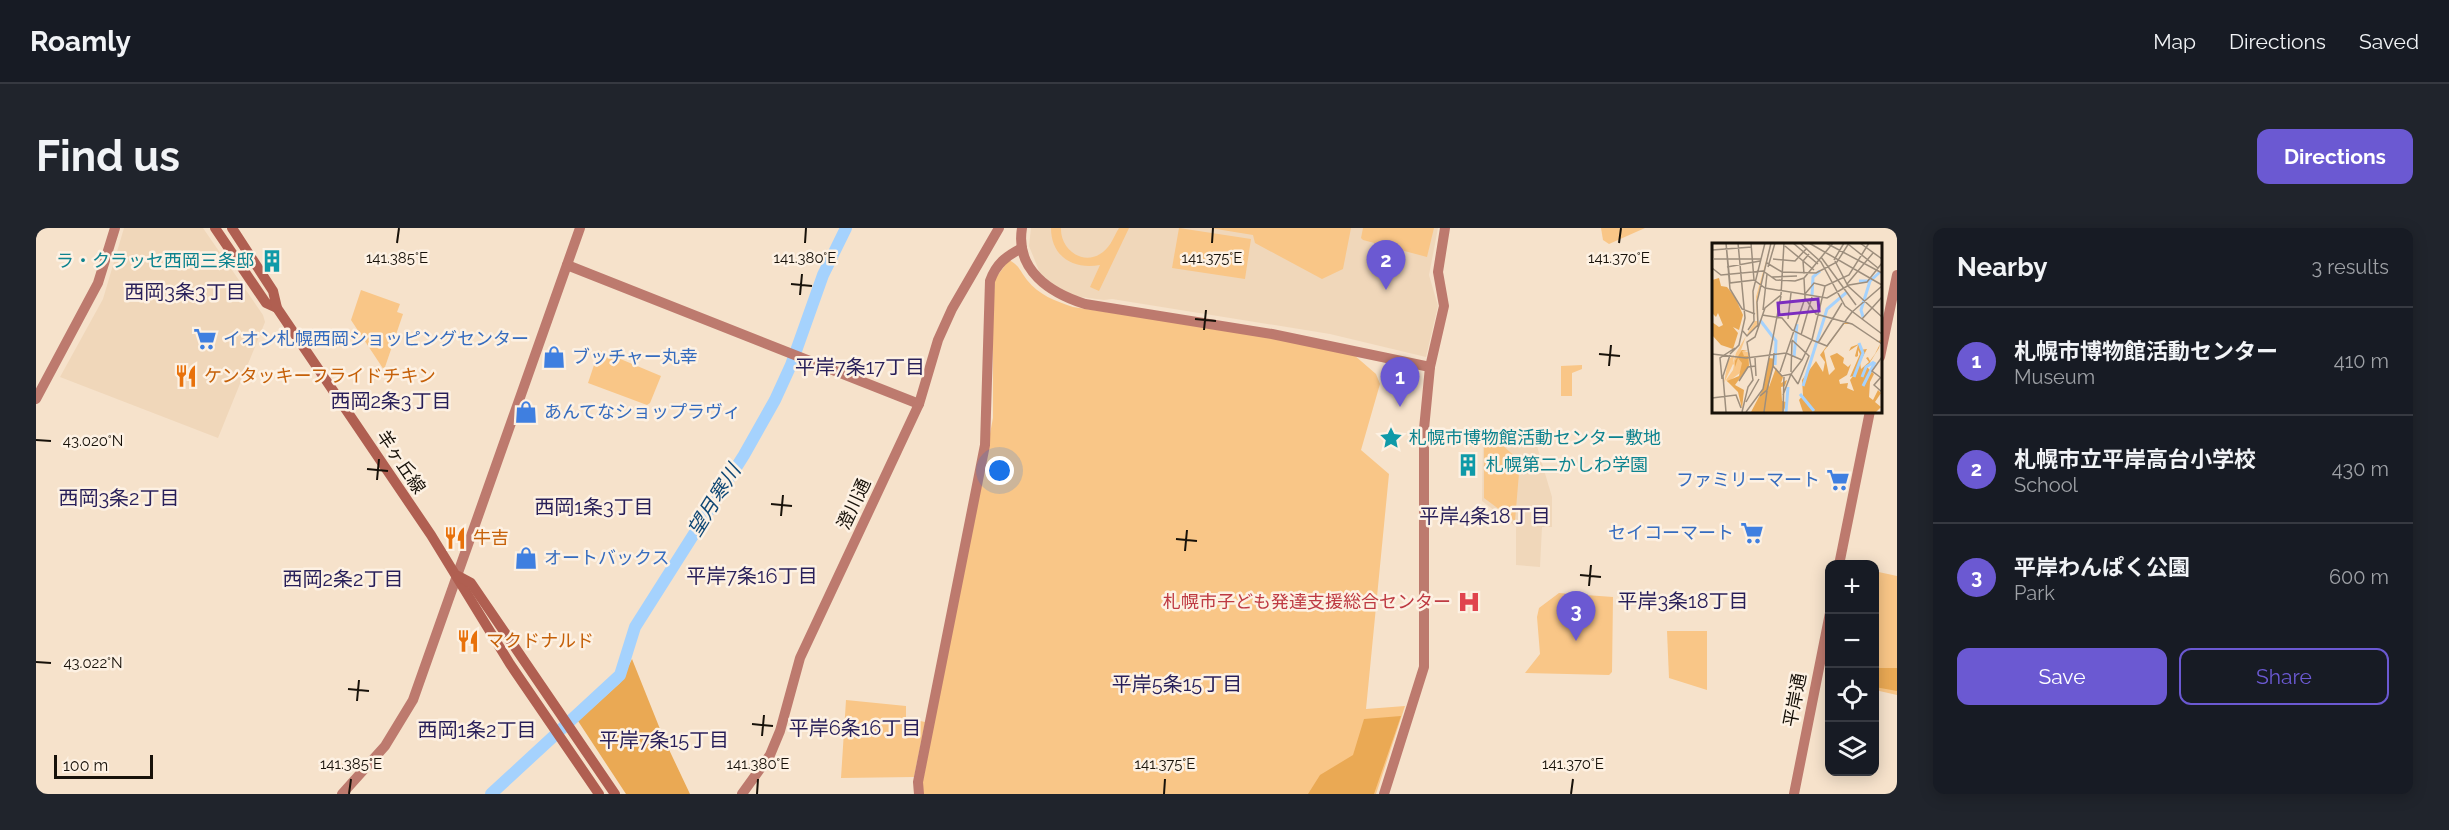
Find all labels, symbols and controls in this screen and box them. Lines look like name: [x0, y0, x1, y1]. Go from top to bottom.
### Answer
text: Roamly: [30, 25, 131, 58]
text: Map: [2153, 29, 2196, 54]
text: Directions: [2229, 29, 2326, 54]
text: Saved: [2359, 29, 2419, 54]
button: Directions: [2257, 129, 2413, 184]
text: Find us: [36, 132, 180, 181]
pin: 2: [1366, 241, 1406, 290]
inset map: [1712, 243, 1882, 412]
building icon: ラ・クラッセ西岡三条邸: [259, 248, 285, 274]
text: 141.385°E: [366, 249, 428, 267]
text: 141.380°E: [774, 249, 836, 267]
text: 141.375°E: [1182, 249, 1242, 267]
text: 141.370°E: [1588, 249, 1650, 267]
place label: ラ・クラッセ西岡三条邸: [56, 250, 254, 271]
text: Nearby: [1957, 252, 2047, 282]
text: 3 results: [2311, 255, 2389, 279]
district label: 西岡3条3丁目: [124, 280, 246, 304]
supermarket icon: イオン札幌西岡ショッピングセンター: [192, 326, 218, 352]
place label: イオン札幌西岡ショッピングセンター: [223, 328, 529, 349]
text: 札幌市博物館活動センター: [2014, 338, 2278, 364]
shop icon: ブッチャー丸幸: [541, 344, 567, 370]
place label: ブッチャー丸幸: [572, 346, 698, 367]
text: 1: [1972, 349, 1981, 373]
text: 410 m: [2334, 349, 2389, 373]
district label: 平岸7条17丁目: [795, 355, 925, 379]
pin: 1: [1380, 358, 1420, 407]
restaurant icon: ケンタッキーフライドチキン: [173, 363, 199, 389]
place label: ケンタッキーフライドチキン: [204, 365, 436, 386]
text: Museum: [2014, 365, 2095, 389]
district label: 西岡2条3丁目: [330, 389, 452, 413]
shop icon: あんてなショップラヴィ: [513, 399, 539, 425]
place label: あんてなショップラヴィ: [544, 401, 741, 422]
place icon: 札幌市博物館活動センター敷地: [1378, 425, 1404, 451]
street label: 羊ヶ丘線: [373, 426, 430, 497]
place label: 札幌市博物館活動センター敷地: [1409, 427, 1661, 448]
text: 43.020°N: [63, 432, 123, 450]
text: 札幌市立平岸高台小学校: [2014, 446, 2256, 472]
building icon: 札幌第二かしわ学園: [1455, 452, 1481, 478]
place label: 札幌第二かしわ学園: [1486, 454, 1648, 475]
your location: [985, 456, 1014, 485]
text: 2: [1971, 457, 1982, 481]
text: 430 m: [2332, 457, 2389, 481]
water label: 望月寒川: [683, 458, 746, 540]
supermarket icon: ファミリーマート: [1825, 467, 1851, 493]
place label: ファミリーマート: [1676, 469, 1820, 490]
text: School: [2014, 473, 2078, 497]
street label: 澄川通: [833, 475, 874, 533]
district label: 西岡3条2丁目: [58, 486, 180, 510]
district label: 西岡1条3丁目: [534, 495, 654, 519]
district label: 平岸4条18丁目: [1419, 504, 1551, 528]
supermarket icon: セイコーマート: [1739, 520, 1765, 546]
place label: セイコーマート: [1608, 522, 1734, 543]
restaurant icon: 牛吉: [442, 525, 468, 551]
place label: 牛吉: [473, 527, 509, 548]
shop icon: オートバックス: [513, 545, 539, 571]
place label: オートバックス: [544, 547, 669, 568]
text: 平岸わんぱく公園: [2014, 554, 2190, 580]
map controls: [1825, 560, 1879, 776]
button: +: [1825, 560, 1879, 614]
district label: 平岸7条16丁目: [686, 564, 818, 588]
text: 3: [1971, 565, 1982, 589]
text: 600 m: [2329, 565, 2389, 589]
district label: 西岡2条2丁目: [283, 567, 403, 591]
text: Park: [2014, 581, 2055, 605]
hospital icon: 札幌市子ども発達支援総合センター: [1456, 589, 1482, 615]
district label: 平岸3条18丁目: [1617, 589, 1749, 613]
place label: 札幌市子ども発達支援総合センター: [1163, 591, 1451, 612]
pin: 3: [1556, 592, 1596, 641]
button: −: [1825, 614, 1879, 668]
restaurant icon: マクドナルド: [455, 628, 481, 654]
place label: マクドナルド: [486, 630, 594, 651]
button: Save: [1957, 648, 2167, 705]
button: Share: [2179, 648, 2389, 705]
text: 43.022°N: [63, 654, 123, 672]
button: locate: [1825, 668, 1879, 722]
street label: 平岸通: [1779, 671, 1810, 728]
district label: 平岸5条15丁目: [1112, 672, 1242, 696]
district label: 平岸6条16丁目: [789, 716, 921, 740]
district label: 西岡1条2丁目: [418, 718, 536, 742]
button: layers: [1825, 722, 1879, 776]
district label: 平岸7条15丁目: [599, 728, 729, 752]
scale bar: [54, 752, 153, 780]
text: 141.385°E: [320, 755, 382, 773]
text: 141.380°E: [727, 755, 789, 773]
text: 141.375°E: [1135, 755, 1195, 773]
text: 141.370°E: [1542, 755, 1604, 773]
text: 100 m: [63, 756, 108, 775]

